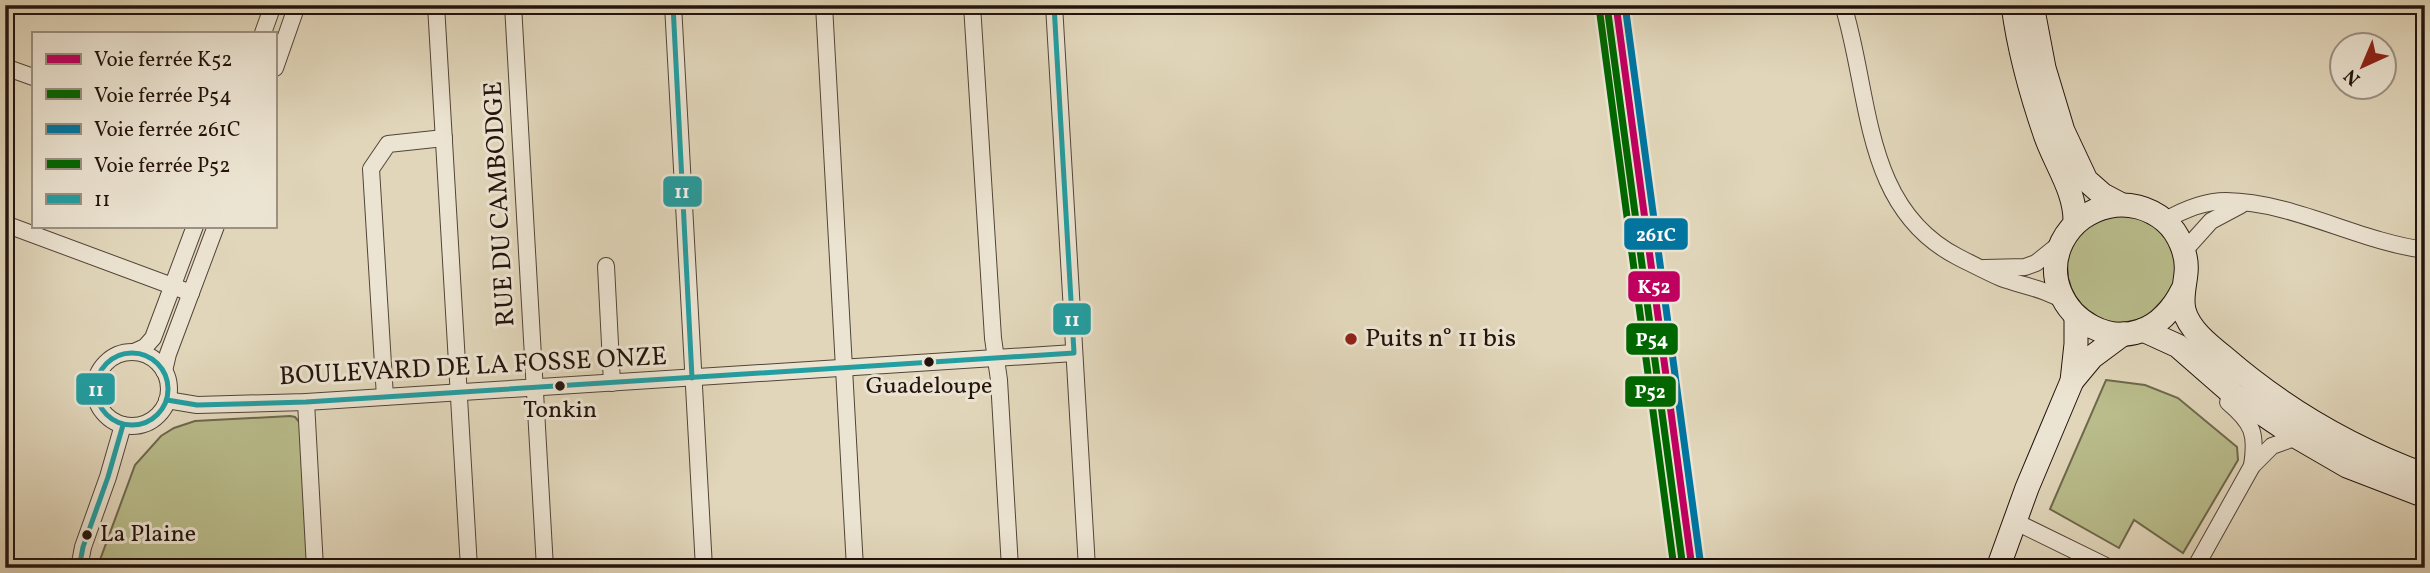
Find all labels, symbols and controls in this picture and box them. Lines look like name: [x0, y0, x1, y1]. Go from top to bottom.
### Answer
legend: [32, 32, 276, 228]
north arrow: [2328, 32, 2398, 102]
text: Voie ferrée K52: [94, 46, 233, 75]
text: N: [2338, 63, 2367, 91]
street label: RUE DU CAMBODGE: [476, 80, 524, 328]
text: Voie ferrée P54: [94, 82, 232, 111]
text: Voie ferrée 261C: [94, 116, 241, 145]
text: Voie ferrée P52: [94, 152, 230, 181]
line badge: 11: [662, 175, 703, 208]
text: 11: [674, 180, 690, 206]
text: 11: [94, 186, 110, 215]
line badge: 261C: [1623, 217, 1689, 251]
text: 261C: [1636, 223, 1676, 249]
line badge: K52: [1627, 270, 1681, 303]
text: K52: [1638, 275, 1671, 301]
line badge: 11: [1052, 302, 1092, 336]
text: 11: [1064, 308, 1080, 334]
place label: Puits n° 11 bis: [1365, 321, 1516, 357]
line badge: P54: [1625, 322, 1679, 356]
text: P54: [1636, 328, 1668, 354]
marker: Puits n° 11 bis: [1343, 331, 1359, 347]
street label: BOULEVARD DE LA FOSSE ONZE: [278, 339, 668, 395]
marker: Guadeloupe: [922, 355, 936, 369]
place label: Guadeloupe: [866, 370, 992, 404]
line badge: 11: [75, 372, 116, 406]
line badge: P52: [1624, 375, 1677, 408]
text: 11: [88, 378, 104, 404]
marker: Tonkin: [553, 379, 567, 393]
text: P52: [1634, 380, 1666, 406]
place label: Tonkin: [523, 394, 597, 428]
place label: La Plaine: [100, 518, 196, 552]
marker: La Plaine: [80, 528, 94, 542]

